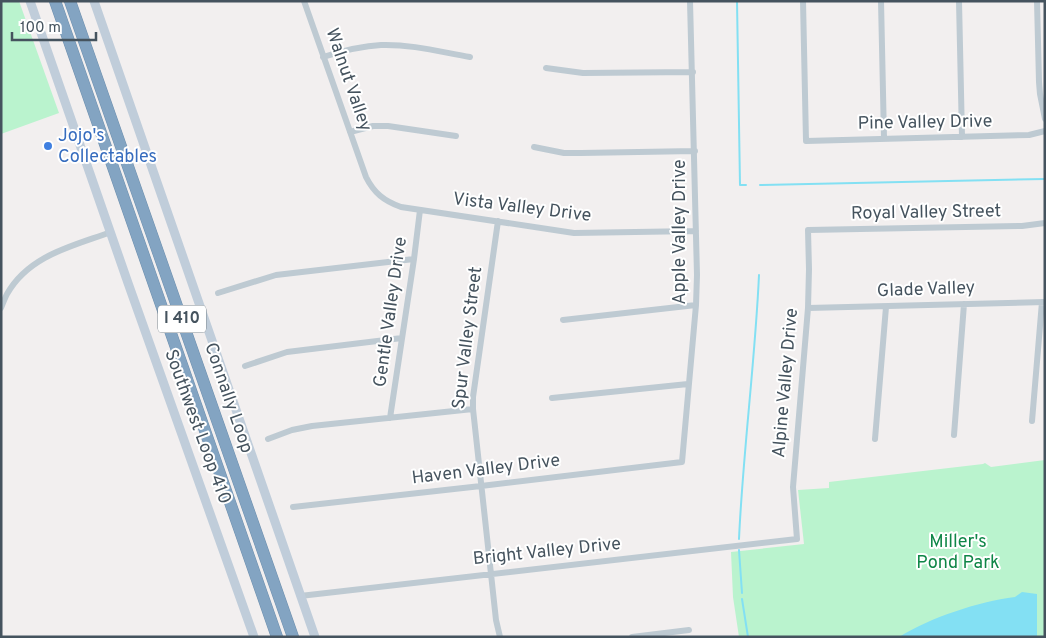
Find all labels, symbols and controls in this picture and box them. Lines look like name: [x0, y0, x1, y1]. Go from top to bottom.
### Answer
scale bar: [12, 10, 96, 42]
text: 100 m: [20, 19, 61, 38]
street label: Walnut Valley: [320, 25, 376, 135]
street label: Pine Valley Drive: [858, 110, 992, 136]
place label: Jojo's Collectables: [58, 125, 157, 169]
marker: Jojo's Collectables: [42, 140, 54, 152]
street label: Apple Valley Drive: [669, 159, 692, 305]
street label: Vista Valley Drive: [451, 188, 593, 228]
street label: Royal Valley Street: [851, 200, 1001, 226]
street label: Gentle Valley Drive: [369, 235, 413, 389]
street label: Spur Valley Street: [448, 265, 488, 411]
street label: Glade Valley: [876, 277, 976, 303]
road number: I 410: [158, 306, 206, 332]
street label: Alpine Valley Drive: [768, 307, 804, 459]
street label: Connally Loop: [198, 340, 258, 456]
street label: Southwest Loop 410: [158, 347, 236, 507]
street label: Haven Valley Drive: [411, 449, 561, 491]
park label: Miller's Pond Park: [916, 531, 1000, 575]
street label: Bright Valley Drive: [472, 533, 622, 571]

